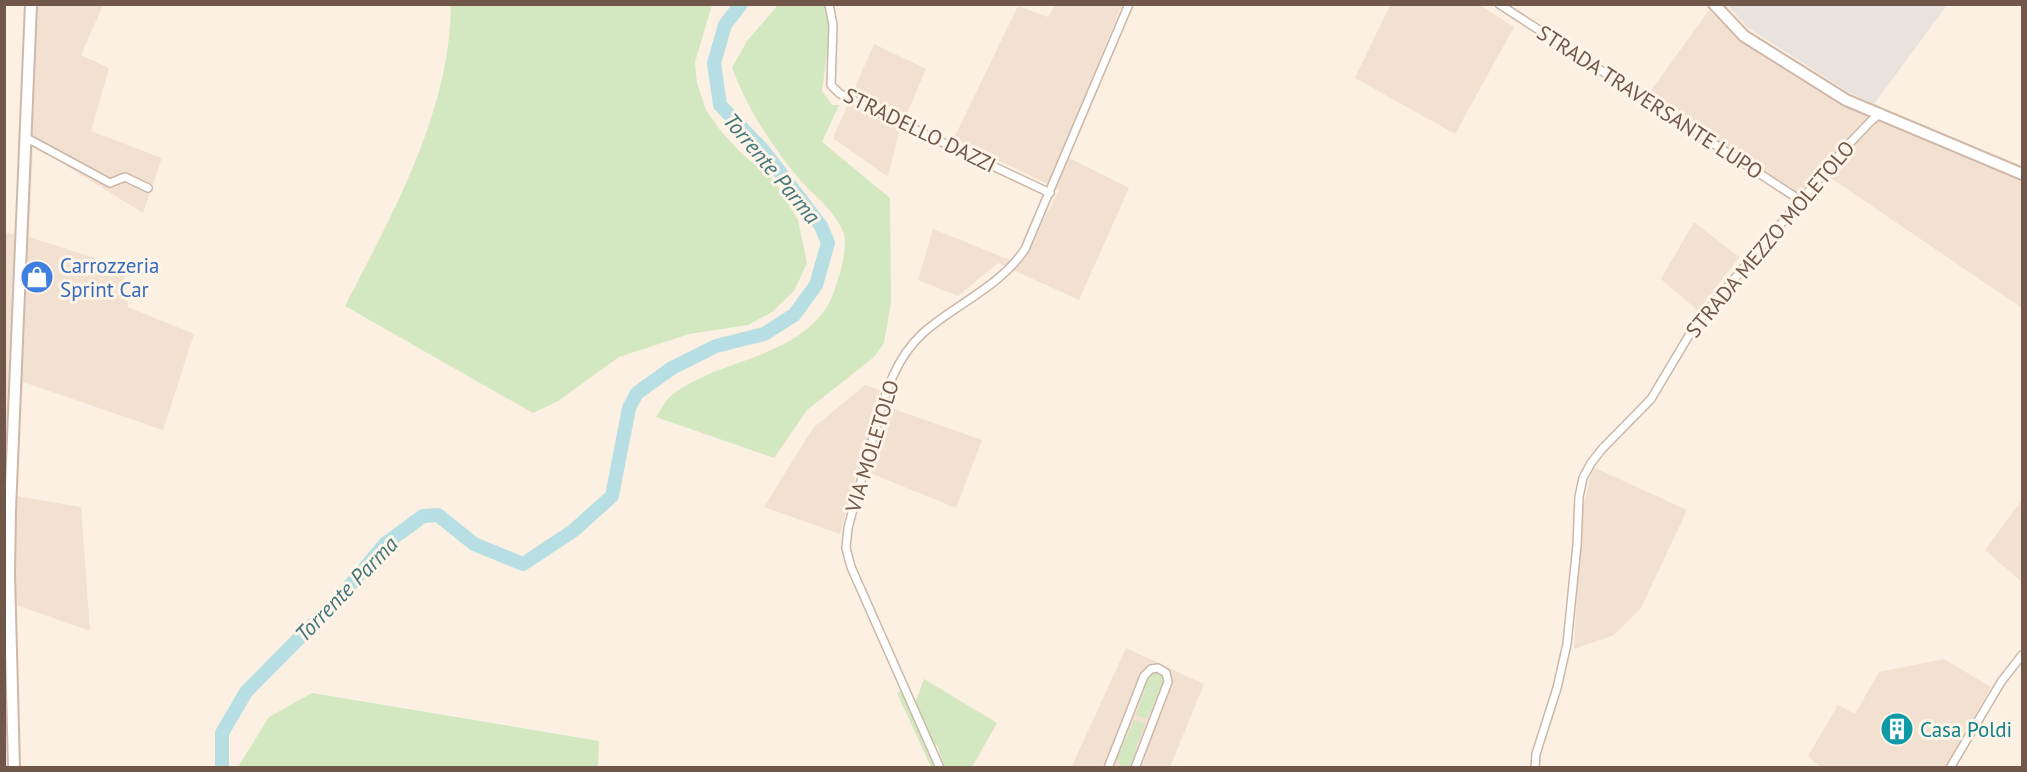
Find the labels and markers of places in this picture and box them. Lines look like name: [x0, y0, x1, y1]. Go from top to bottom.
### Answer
place label: Carrozzeria Sprint Car: [60, 252, 160, 303]
shop icon: Carrozzeria Sprint Car: [19, 259, 55, 295]
building icon: Casa Poldi: [1879, 711, 1915, 747]
place label: Casa Poldi: [1920, 716, 2012, 743]

